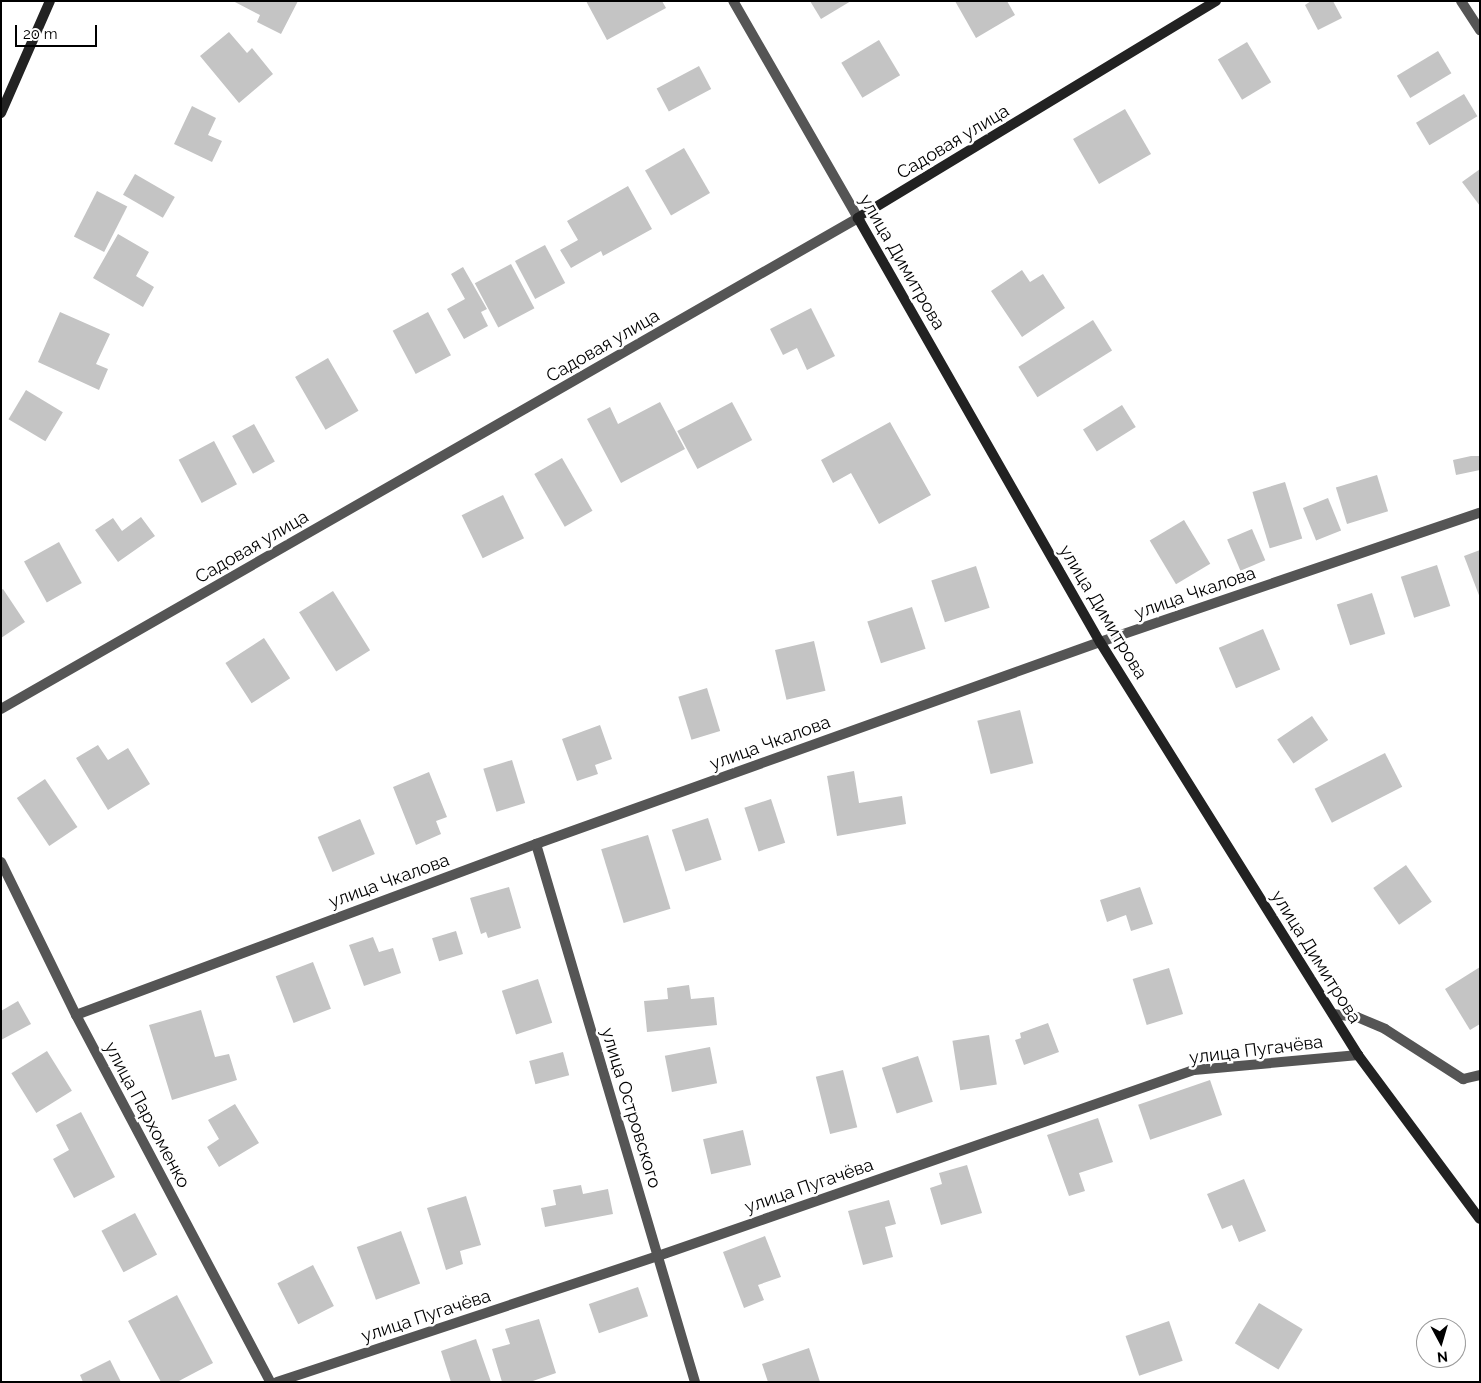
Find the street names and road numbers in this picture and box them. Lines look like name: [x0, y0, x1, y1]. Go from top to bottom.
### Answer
street label: Садовая улица: [893, 100, 1013, 184]
street label: улица Димитрова: [854, 190, 950, 334]
street label: Садовая улица: [542, 305, 664, 387]
street label: Садовая улица: [191, 506, 313, 588]
street label: улица Димитрова: [1054, 541, 1152, 683]
street label: улица Чкалова: [1132, 562, 1258, 624]
street label: улица Чкалова: [707, 711, 833, 775]
street label: улица Чкалова: [326, 849, 452, 913]
street label: улица Димитрова: [1266, 886, 1366, 1028]
street label: улица Островского: [596, 1025, 666, 1191]
street label: улица Пугачёва: [1188, 1031, 1324, 1069]
street label: улица Пархоменко: [99, 1038, 195, 1192]
street label: улица Пугачёва: [742, 1154, 876, 1218]
street label: улица Пугачёва: [359, 1285, 493, 1347]

